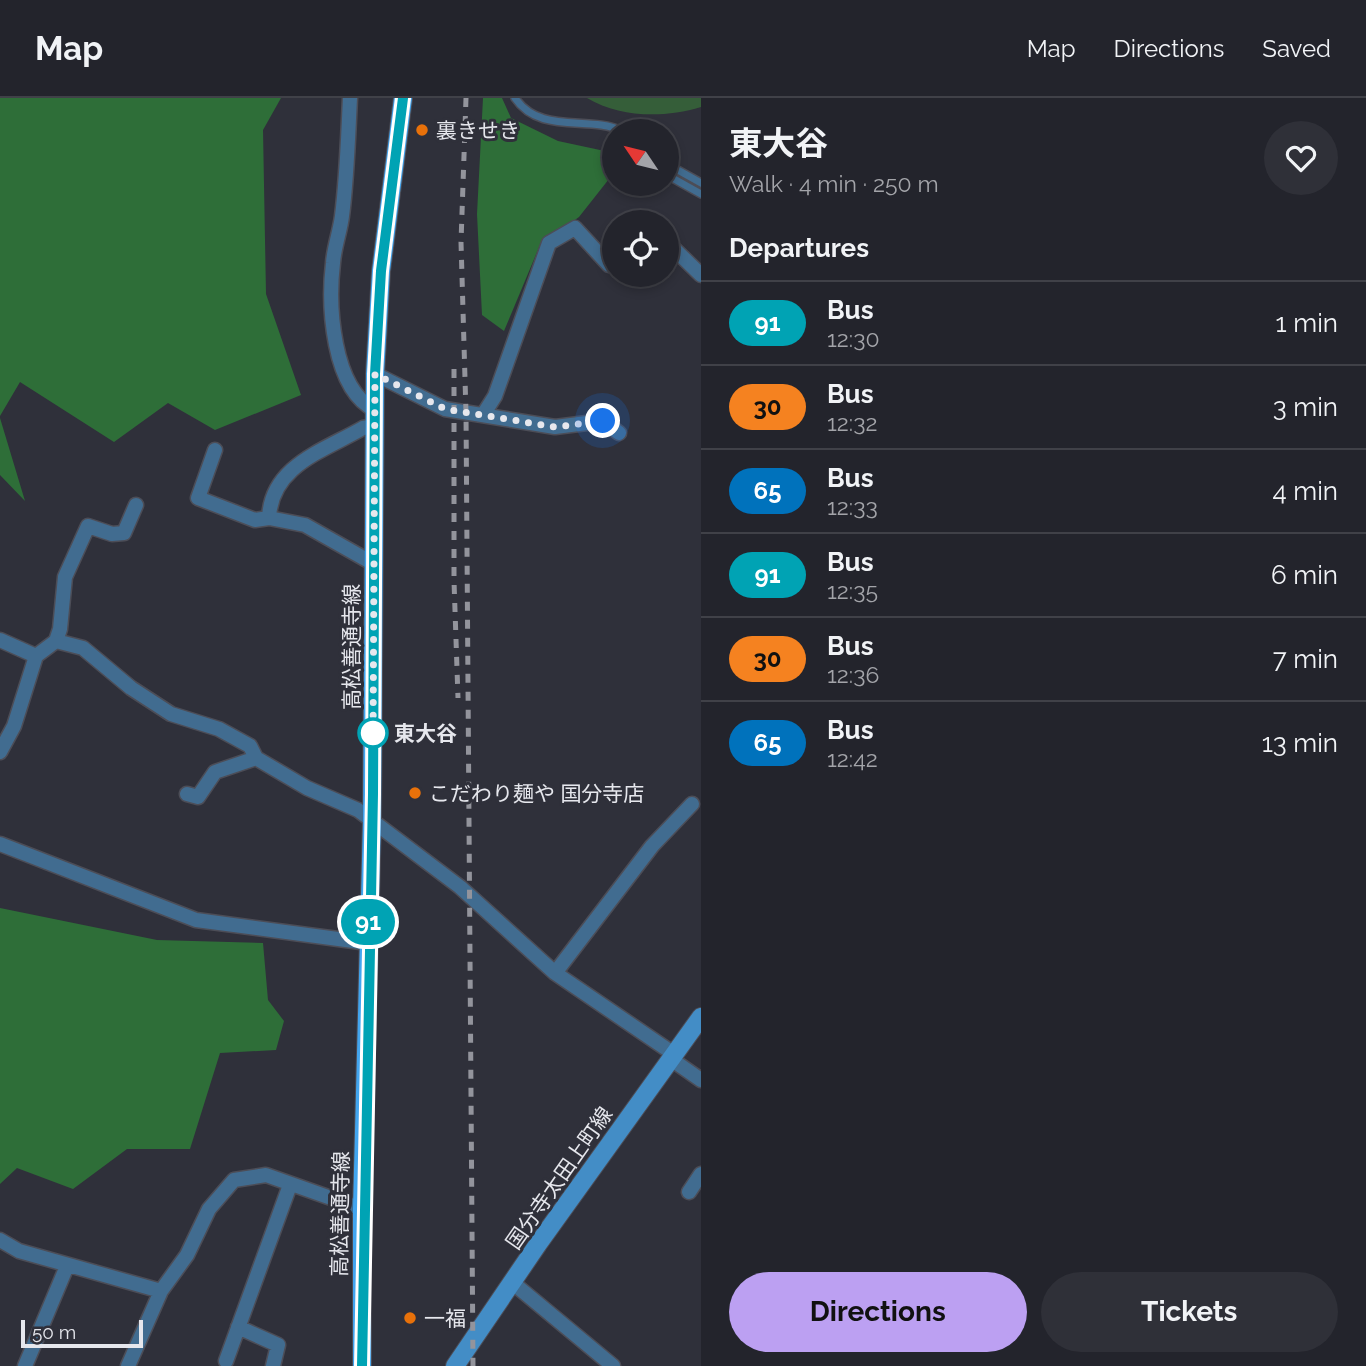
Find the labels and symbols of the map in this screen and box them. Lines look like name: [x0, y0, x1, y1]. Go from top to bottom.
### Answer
place label: 裏きせき: [436, 118, 520, 143]
north arrow: [602, 119, 679, 196]
marker: 裏きせき: [414, 122, 430, 138]
your location: [585, 403, 620, 438]
street label: 高松善通寺線: [339, 584, 364, 710]
marker: 東大谷: [358, 718, 388, 748]
place label: 東大谷: [394, 721, 457, 746]
place label: こだわり麺や 国分寺店: [429, 781, 644, 806]
marker: こだわり麺や 国分寺店: [407, 785, 423, 801]
line badge: 91: [336, 899, 400, 945]
street label: 国分寺太田上町線: [501, 1102, 617, 1254]
street label: 高松善通寺線: [326, 1151, 354, 1277]
place label: 一福: [424, 1306, 466, 1331]
marker: 一福: [402, 1310, 418, 1326]
scale bar: [21, 1317, 144, 1349]

